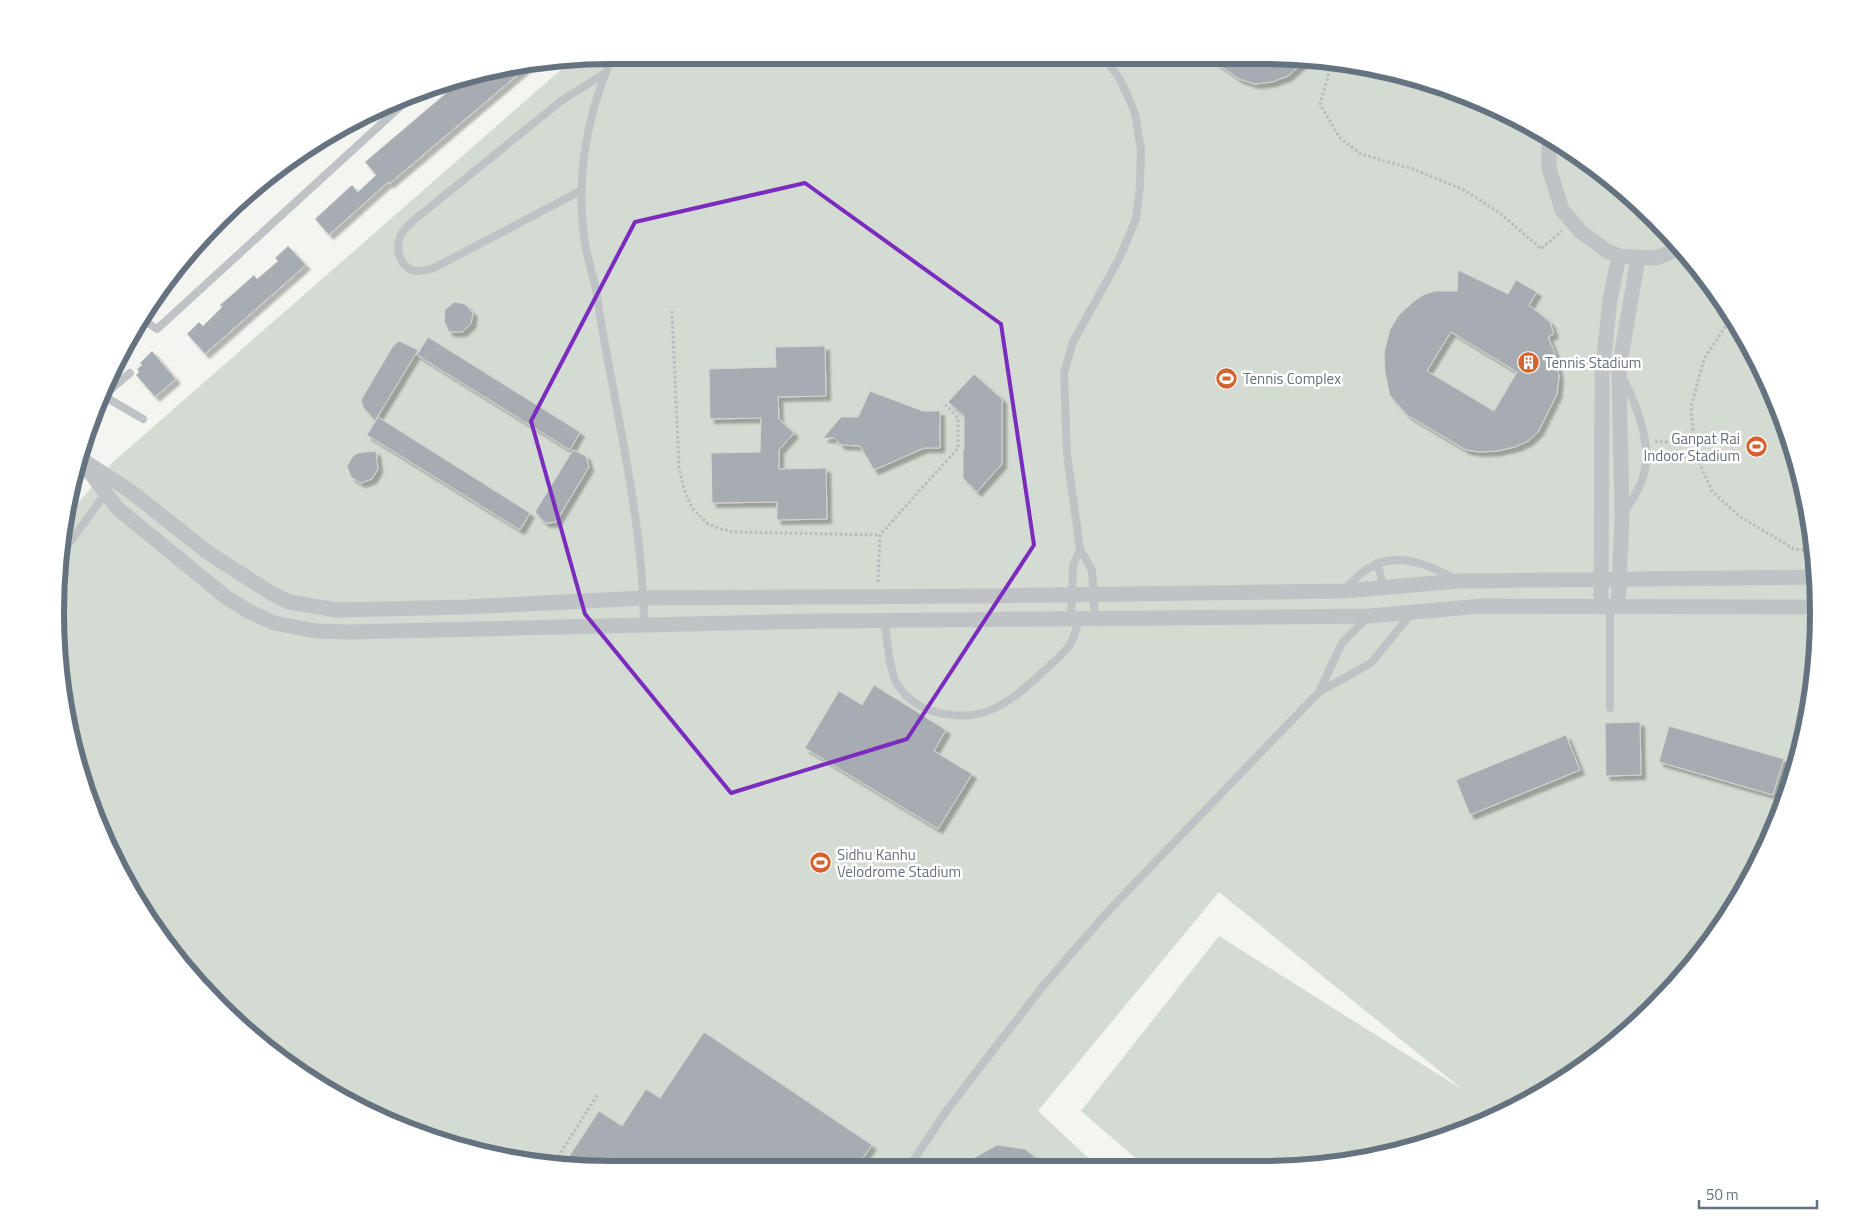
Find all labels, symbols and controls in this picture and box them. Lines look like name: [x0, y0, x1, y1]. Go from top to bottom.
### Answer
building icon: Tennis Stadium: [1517, 350, 1541, 374]
place label: Tennis Stadium: [1545, 351, 1641, 374]
sports icon: Tennis Complex: [1215, 366, 1239, 390]
place label: Tennis Complex: [1243, 367, 1341, 390]
place label: Ganpat Rai Indoor Stadium: [1643, 427, 1740, 467]
sports icon: Ganpat Rai Indoor Stadium: [1744, 435, 1768, 459]
place label: Sidhu Kanhu Velodrome Stadium: [837, 843, 961, 883]
sports icon: Sidhu Kanhu Velodrome Stadium: [809, 851, 833, 875]
scale bar: [1699, 1178, 1816, 1210]
text: 50 m: [1706, 1183, 1739, 1206]

